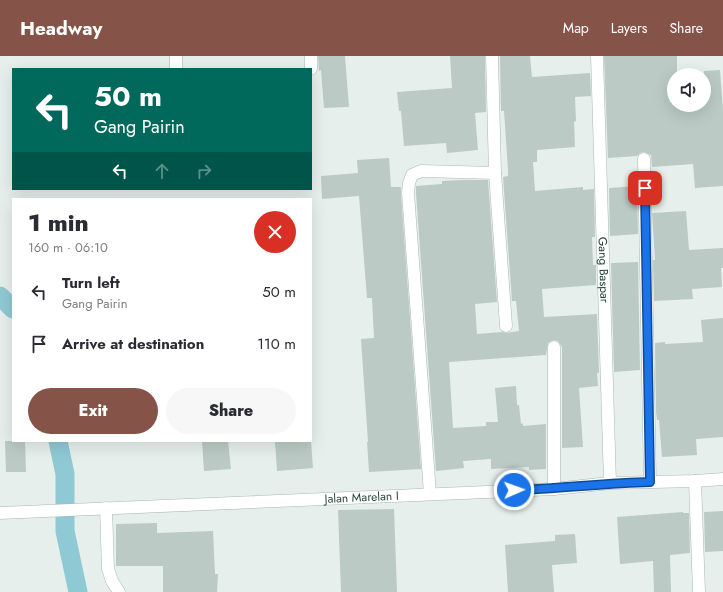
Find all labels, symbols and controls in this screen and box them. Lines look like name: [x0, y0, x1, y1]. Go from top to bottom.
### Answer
text: Headway: [20, 15, 102, 42]
text: Map: [563, 18, 589, 38]
text: Layers: [611, 18, 647, 38]
text: Share: [669, 18, 703, 38]
map controls: [667, 68, 711, 112]
button: sound: [667, 68, 711, 112]
text: 50 m: [94, 76, 162, 117]
icon: left: [28, 84, 80, 136]
text: Gang Pairin: [94, 114, 185, 140]
icon: left: [109, 160, 131, 182]
icon: ahead: [151, 160, 173, 182]
icon: right: [193, 160, 215, 182]
pin: [628, 171, 662, 205]
icon: arrive: [634, 177, 656, 199]
text: 1 min: [28, 205, 89, 240]
button: close: [254, 211, 296, 253]
street label: Gang Baspar: [594, 237, 614, 304]
text: 160 m · 06:10: [28, 238, 108, 257]
text: Turn left: [62, 272, 120, 294]
icon: left: [28, 281, 50, 303]
text: 50 m: [262, 281, 296, 303]
text: Gang Pairin: [62, 294, 128, 313]
icon: arrive: [28, 333, 50, 355]
text: Arrive at destination: [62, 333, 204, 355]
text: 110 m: [257, 333, 296, 355]
button: Exit: [28, 388, 158, 434]
button: Share: [166, 388, 296, 434]
position arrow: [493, 469, 535, 511]
street label: Jalan Marelan I: [322, 487, 399, 508]

